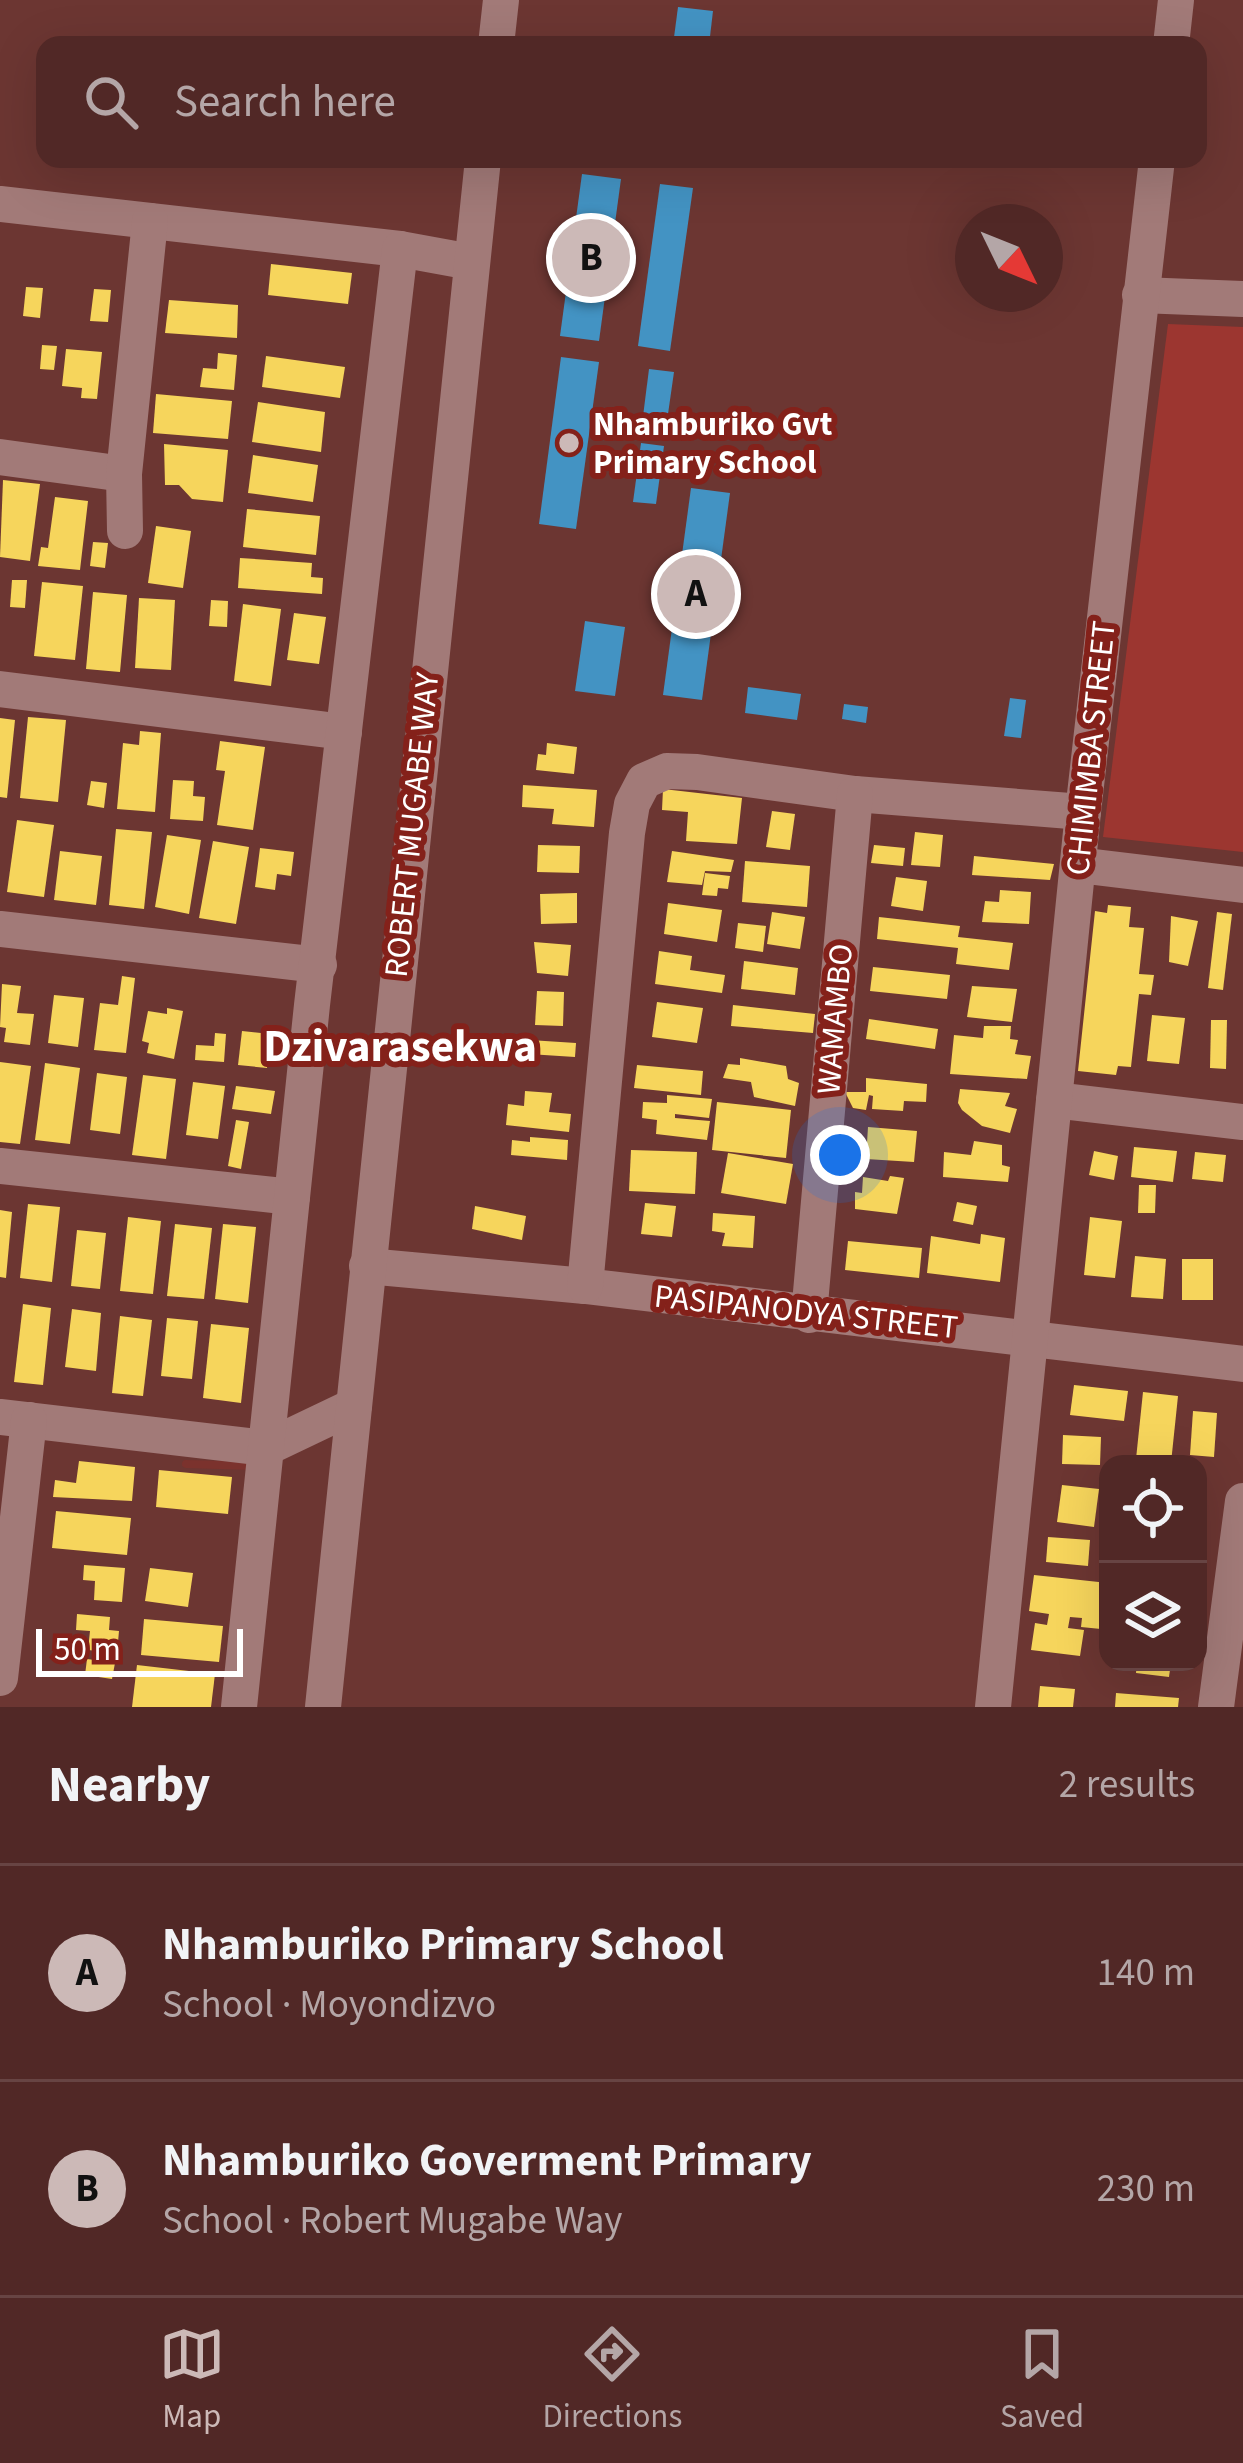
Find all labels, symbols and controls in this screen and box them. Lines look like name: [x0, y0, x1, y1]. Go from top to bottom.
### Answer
search box: [36, 36, 1207, 168]
icon: search: [78, 69, 144, 135]
text: Search here: [174, 70, 396, 134]
north arrow: [955, 204, 1063, 312]
pin: B: [552, 213, 630, 303]
place label: Nhamburiko Gvt Primary School: [593, 401, 833, 486]
marker: Nhamburiko Gvt Primary School: [556, 430, 582, 456]
pin: A: [657, 549, 735, 639]
street label: CHIMIMBA STREET: [1054, 618, 1128, 878]
street label: ROBERT MUGABE WAY: [373, 670, 451, 980]
street label: WAMAMBO: [805, 942, 865, 1096]
district label: Dzivarasekwa: [263, 1015, 537, 1079]
your location: [810, 1125, 870, 1185]
street label: PASIPANODYA STREET: [652, 1273, 960, 1351]
map controls: [1099, 1455, 1207, 1671]
button: locate: [1099, 1455, 1207, 1563]
button: layers: [1099, 1563, 1207, 1671]
scale bar: [36, 1623, 243, 1676]
text: 50 m: [54, 1626, 121, 1673]
text: Nearby: [48, 1749, 210, 1821]
text: 2 results: [1059, 1757, 1195, 1813]
text: Nhamburiko Primary School: [162, 1913, 724, 1977]
text: A: [76, 1945, 98, 2001]
text: 140 m: [1097, 1945, 1195, 2001]
text: School · Moyondizvo: [162, 1977, 496, 2033]
text: Nhamburiko Goverment Primary: [162, 2129, 812, 2193]
text: B: [75, 2161, 99, 2217]
text: 230 m: [1097, 2161, 1195, 2217]
text: School · Robert Mugabe Way: [162, 2193, 623, 2249]
tab: Map: [159, 2321, 225, 2440]
tab: Directions: [543, 2321, 682, 2440]
tab: Saved: [1000, 2321, 1084, 2440]

